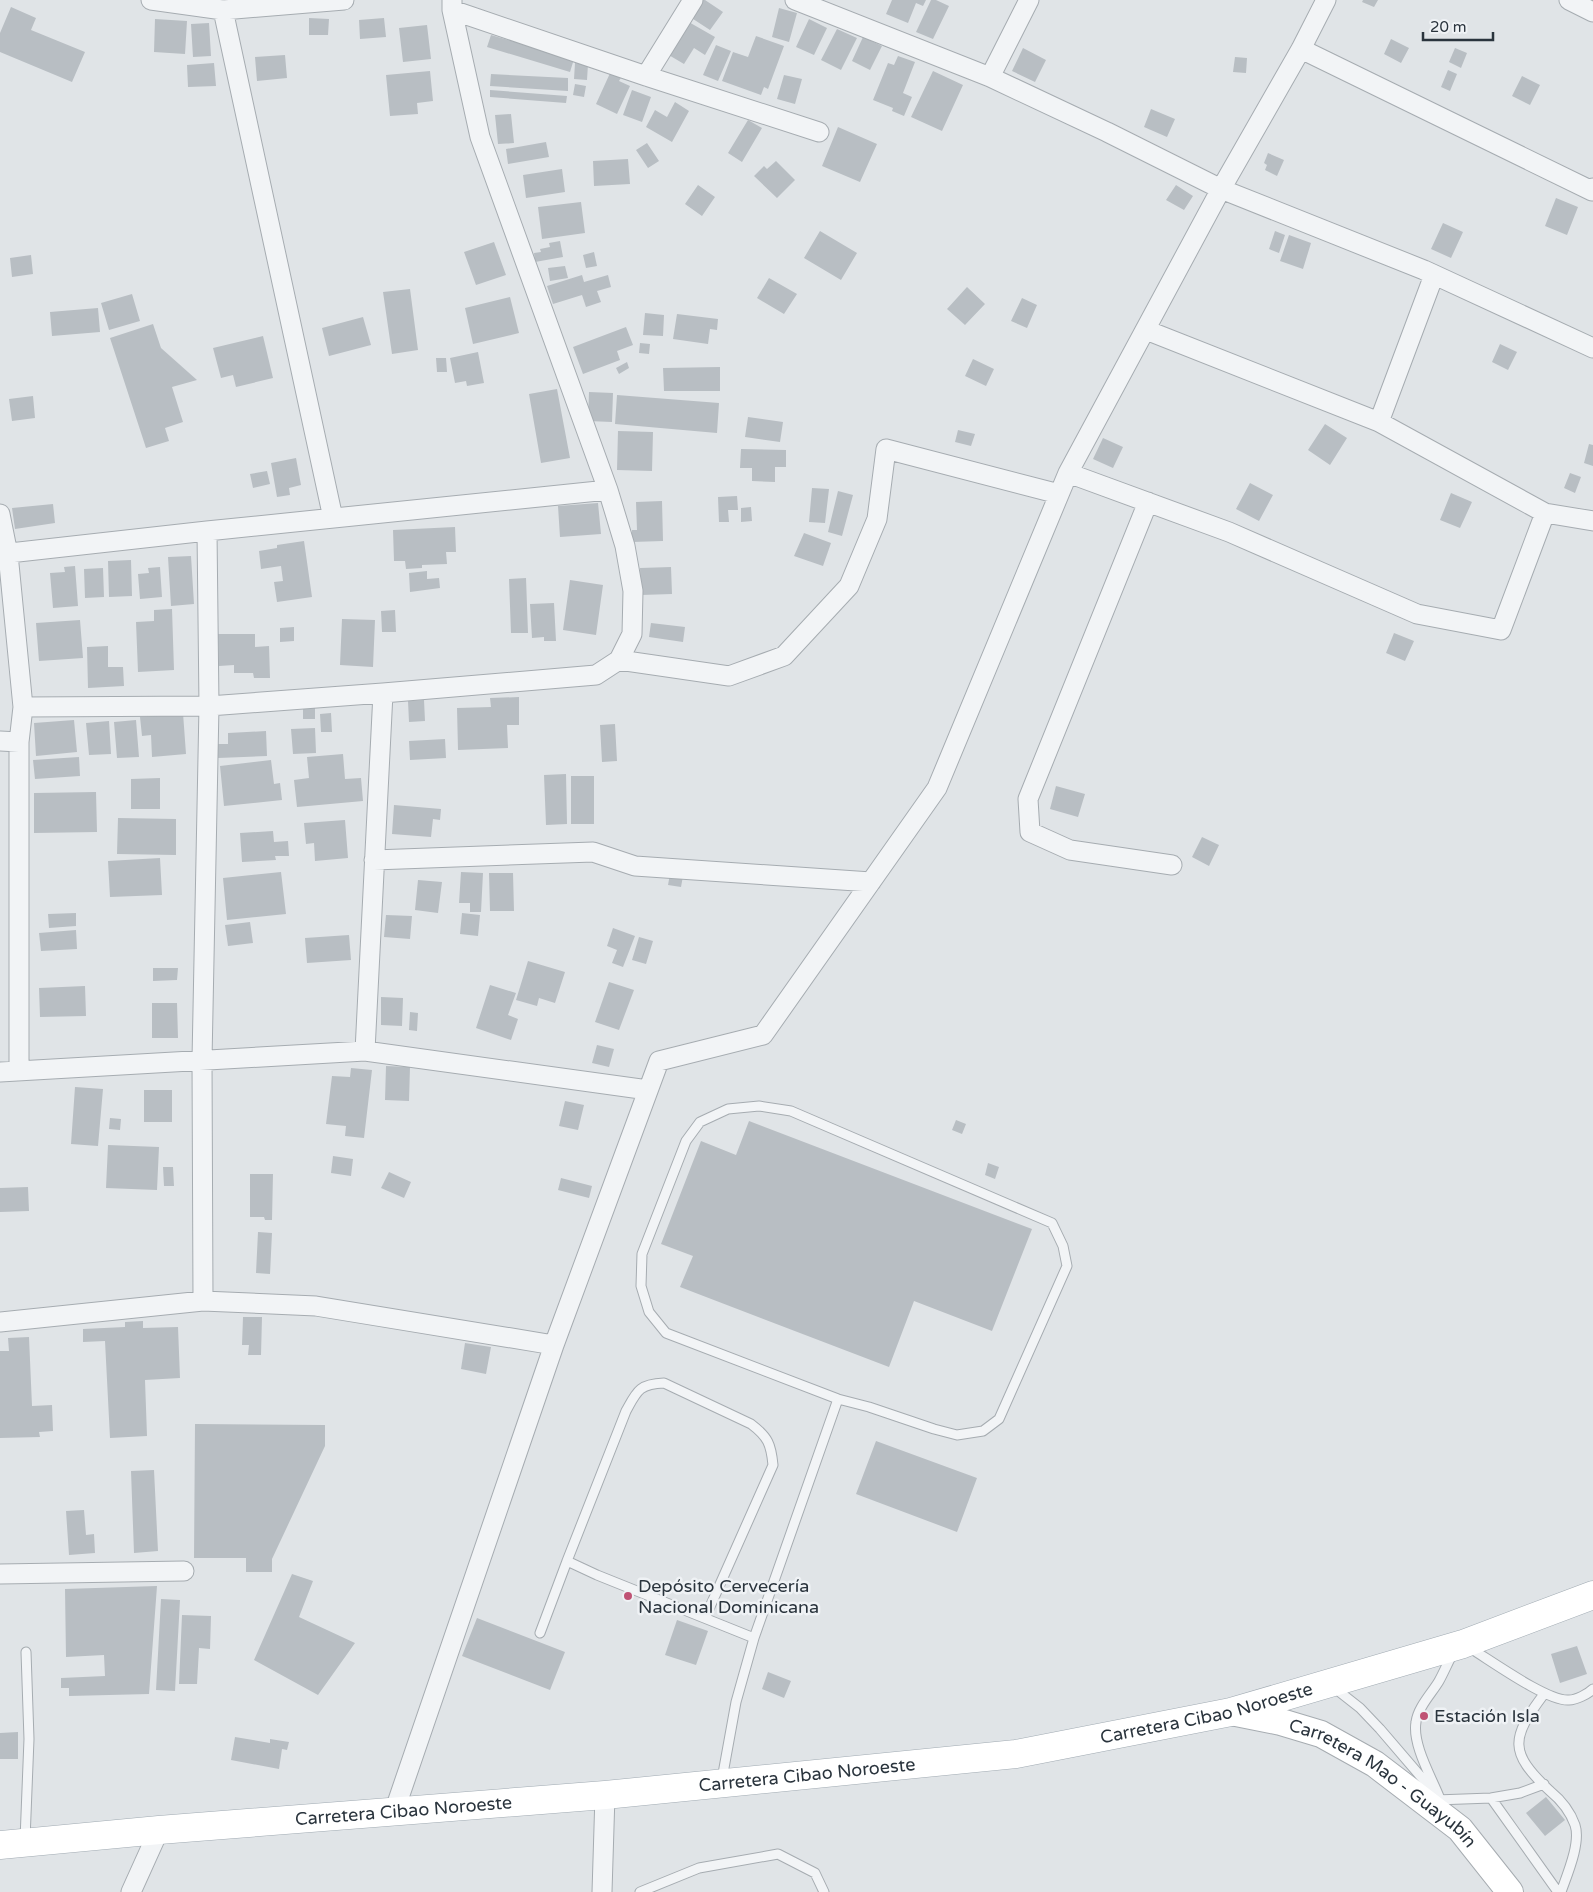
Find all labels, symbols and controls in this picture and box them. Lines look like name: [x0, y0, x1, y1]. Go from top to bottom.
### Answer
scale bar: [1423, 10, 1493, 42]
text: 20 m: [1430, 18, 1467, 36]
place label: Depósito Cervecería Nacional Dominicana: [638, 1575, 819, 1618]
marker: Depósito Cervecería Nacional Dominicana: [622, 1590, 634, 1602]
street label: Carretera Cibao Noroeste: [1098, 1678, 1315, 1748]
place label: Estación Isla: [1434, 1705, 1540, 1727]
marker: Estación Isla: [1418, 1710, 1430, 1722]
street label: Carretera Mao - Guayubín: [1286, 1714, 1481, 1852]
street label: Carretera Cibao Noroeste: [698, 1753, 916, 1797]
street label: Carretera Cibao Noroeste: [294, 1791, 513, 1830]

